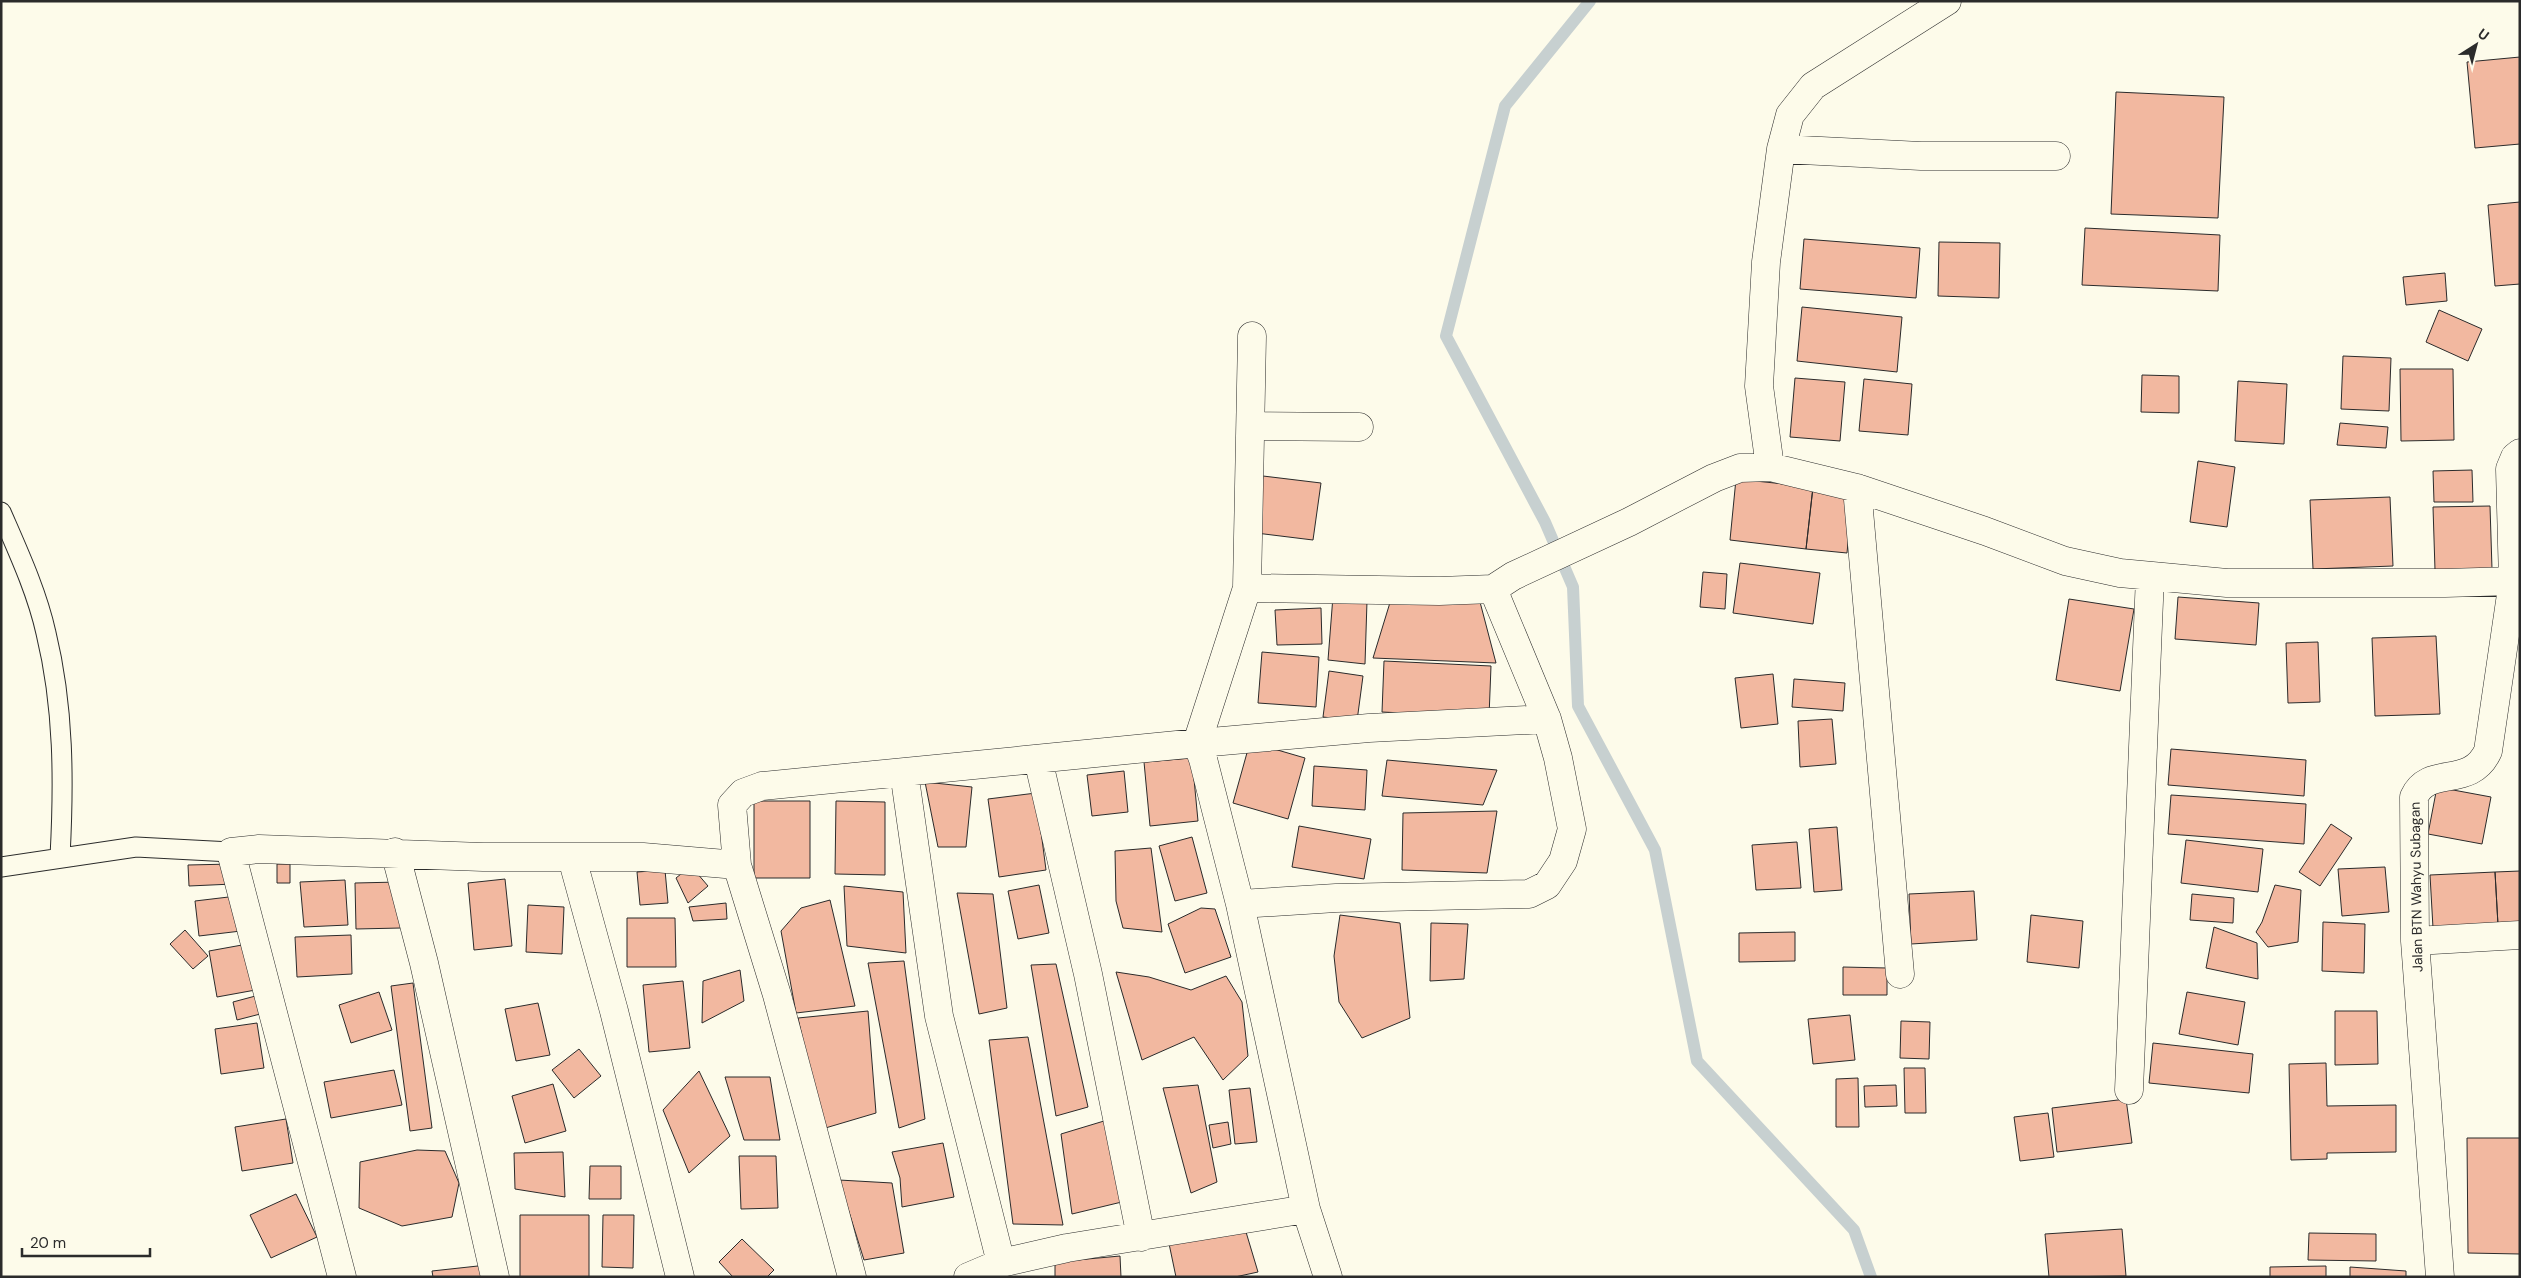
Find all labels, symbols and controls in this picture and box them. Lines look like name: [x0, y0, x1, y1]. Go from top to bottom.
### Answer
north arrow: [2451, 20, 2501, 70]
text: U: [2474, 24, 2493, 45]
street label: Jalan BTN Wahyu Subagan: [2406, 802, 2426, 972]
scale bar: [22, 1226, 150, 1258]
text: 20 m: [30, 1233, 66, 1253]

